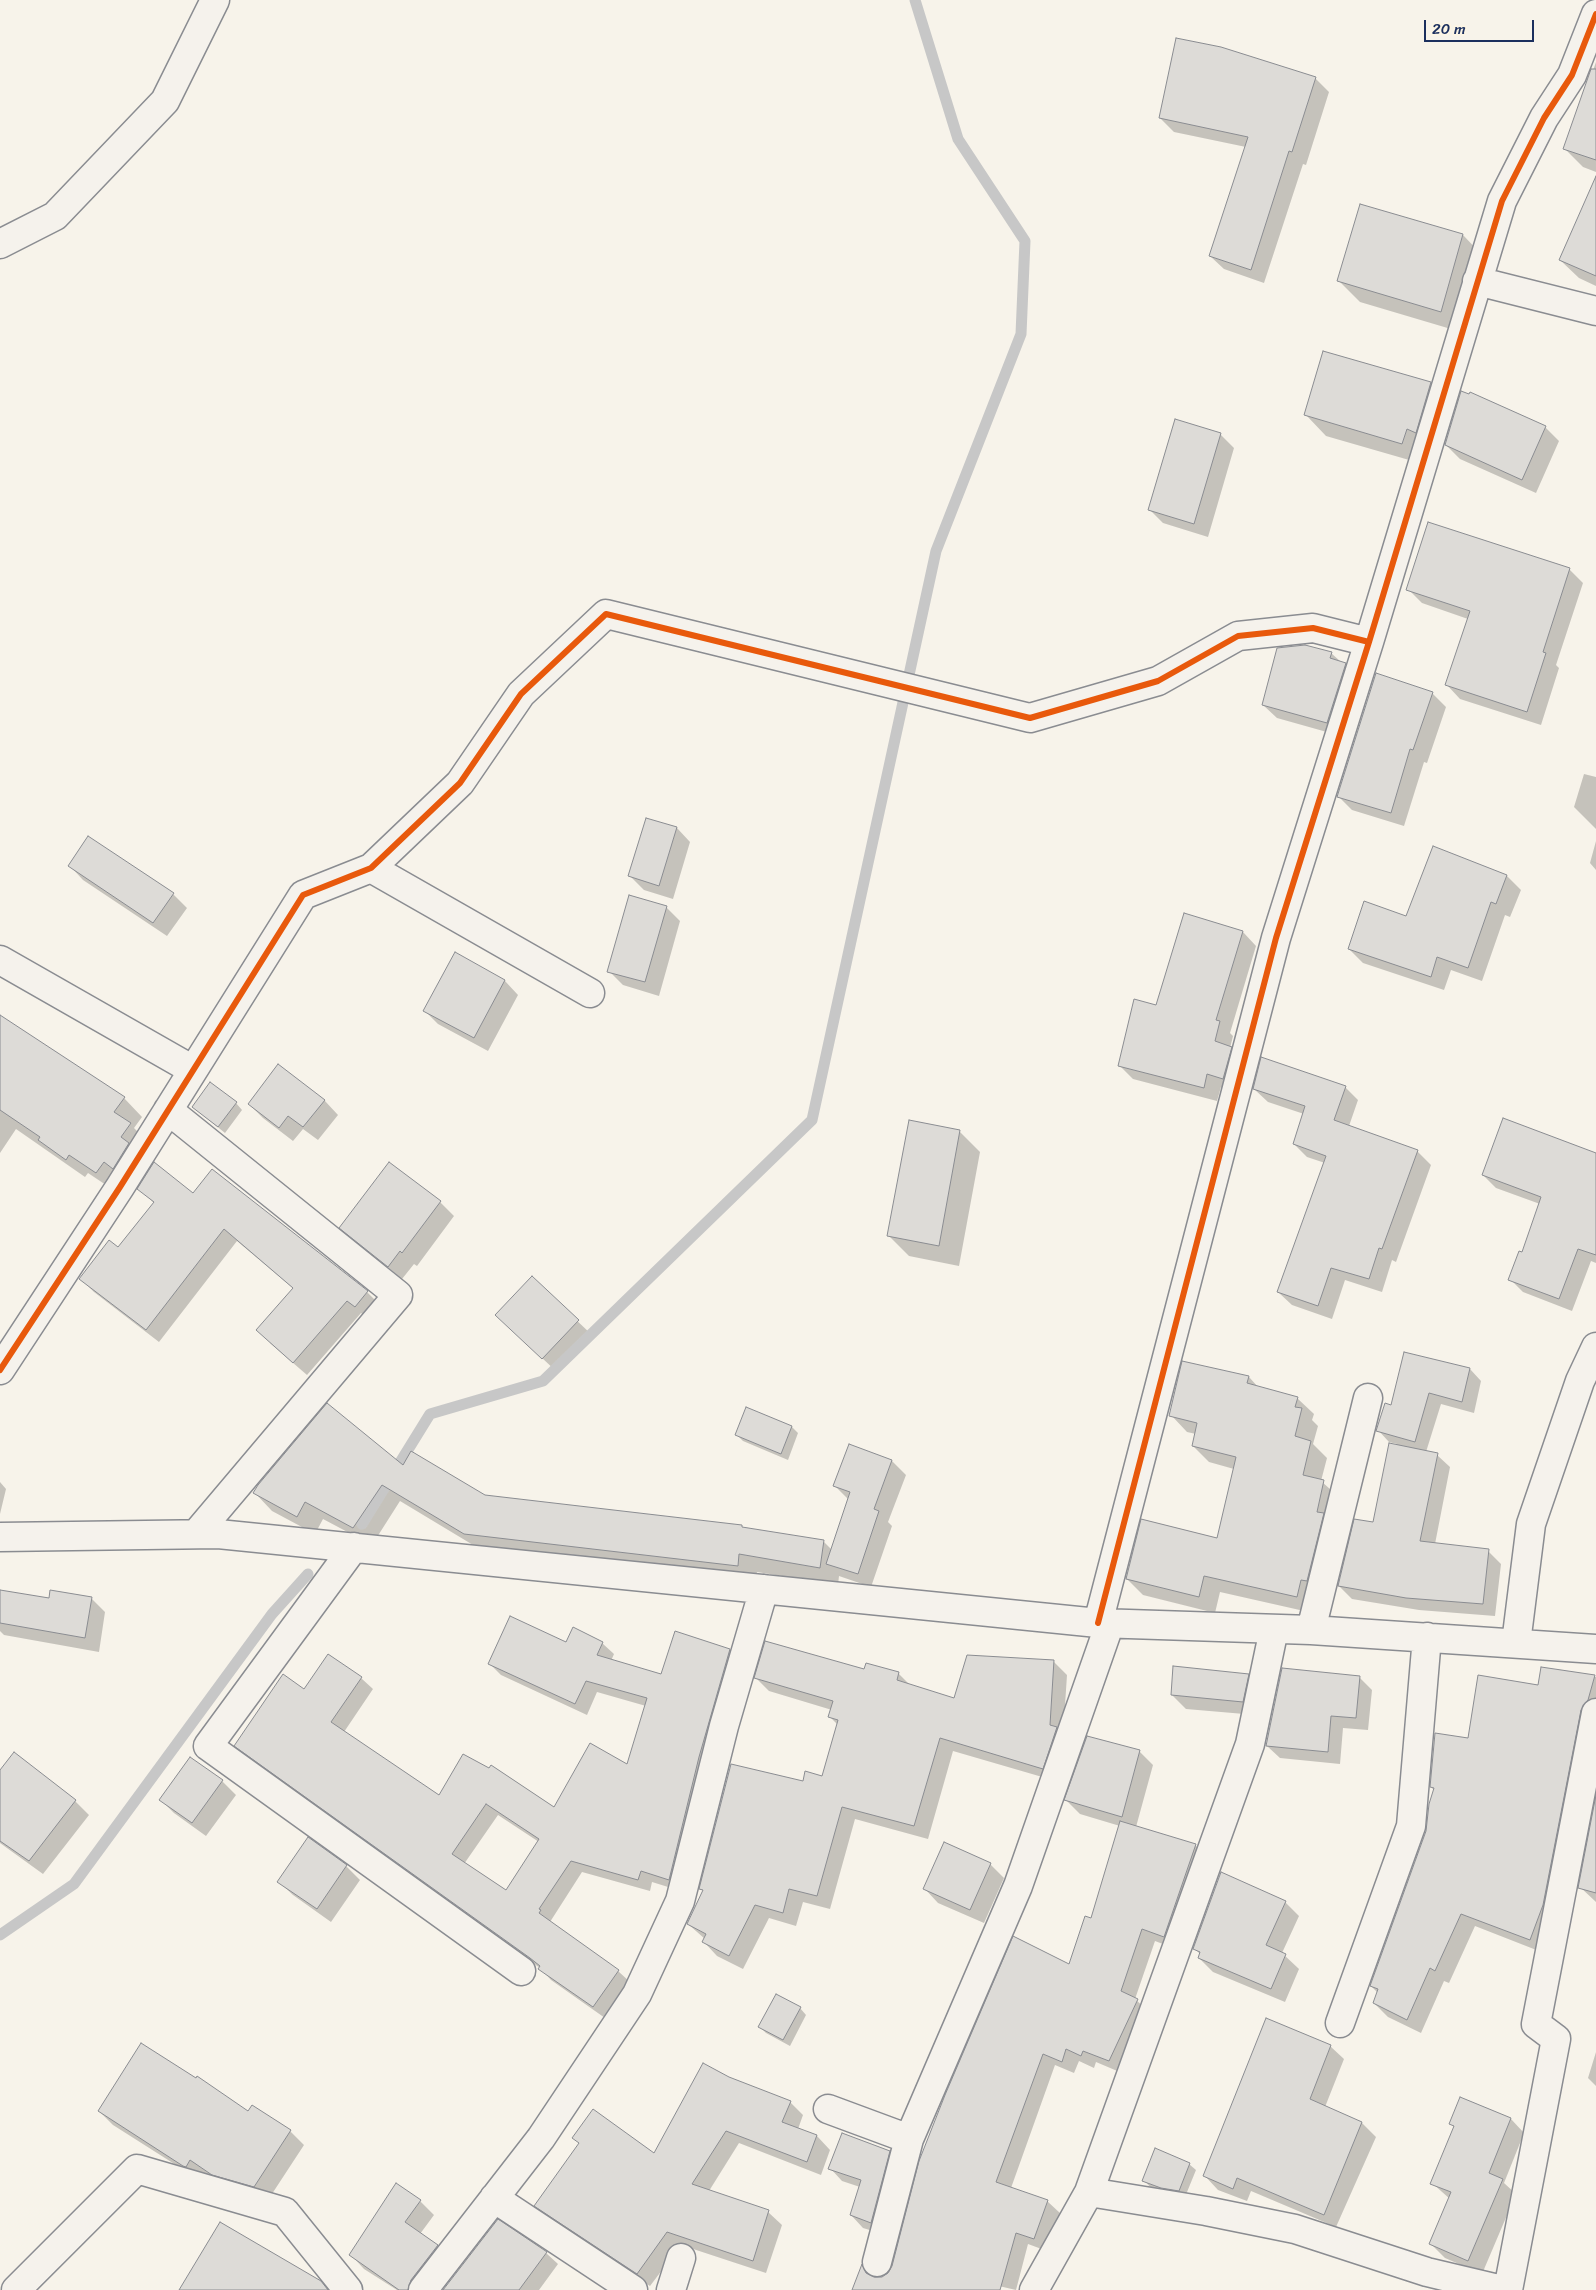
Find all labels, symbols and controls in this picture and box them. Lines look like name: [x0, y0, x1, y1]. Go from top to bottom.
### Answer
scale bar: [1426, 10, 1536, 42]
text: 20 m: [1432, 16, 1466, 42]

